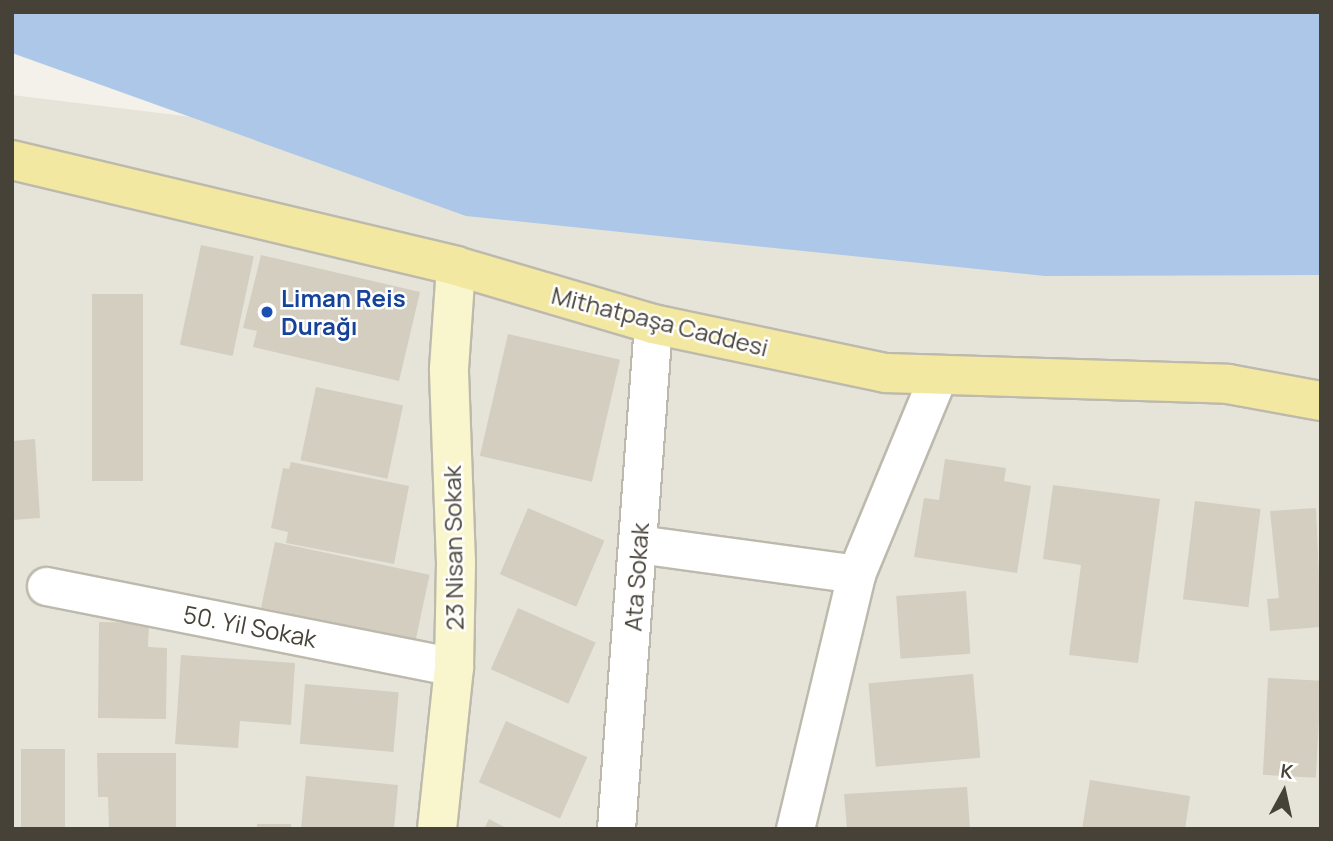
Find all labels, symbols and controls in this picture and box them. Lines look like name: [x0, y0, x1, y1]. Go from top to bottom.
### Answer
street label: Mithatpaşa Caddesi: [549, 280, 771, 362]
place label: Liman Reis Durağı: [281, 284, 406, 340]
marker: Liman Reis Durağı: [259, 304, 275, 320]
street label: 23 Nisan Sokak: [437, 465, 469, 631]
street label: Ata Sokak: [618, 522, 654, 632]
street label: 50. Yil Sokak: [181, 599, 319, 653]
north arrow: [1249, 757, 1319, 827]
text: K: [1279, 757, 1295, 785]

